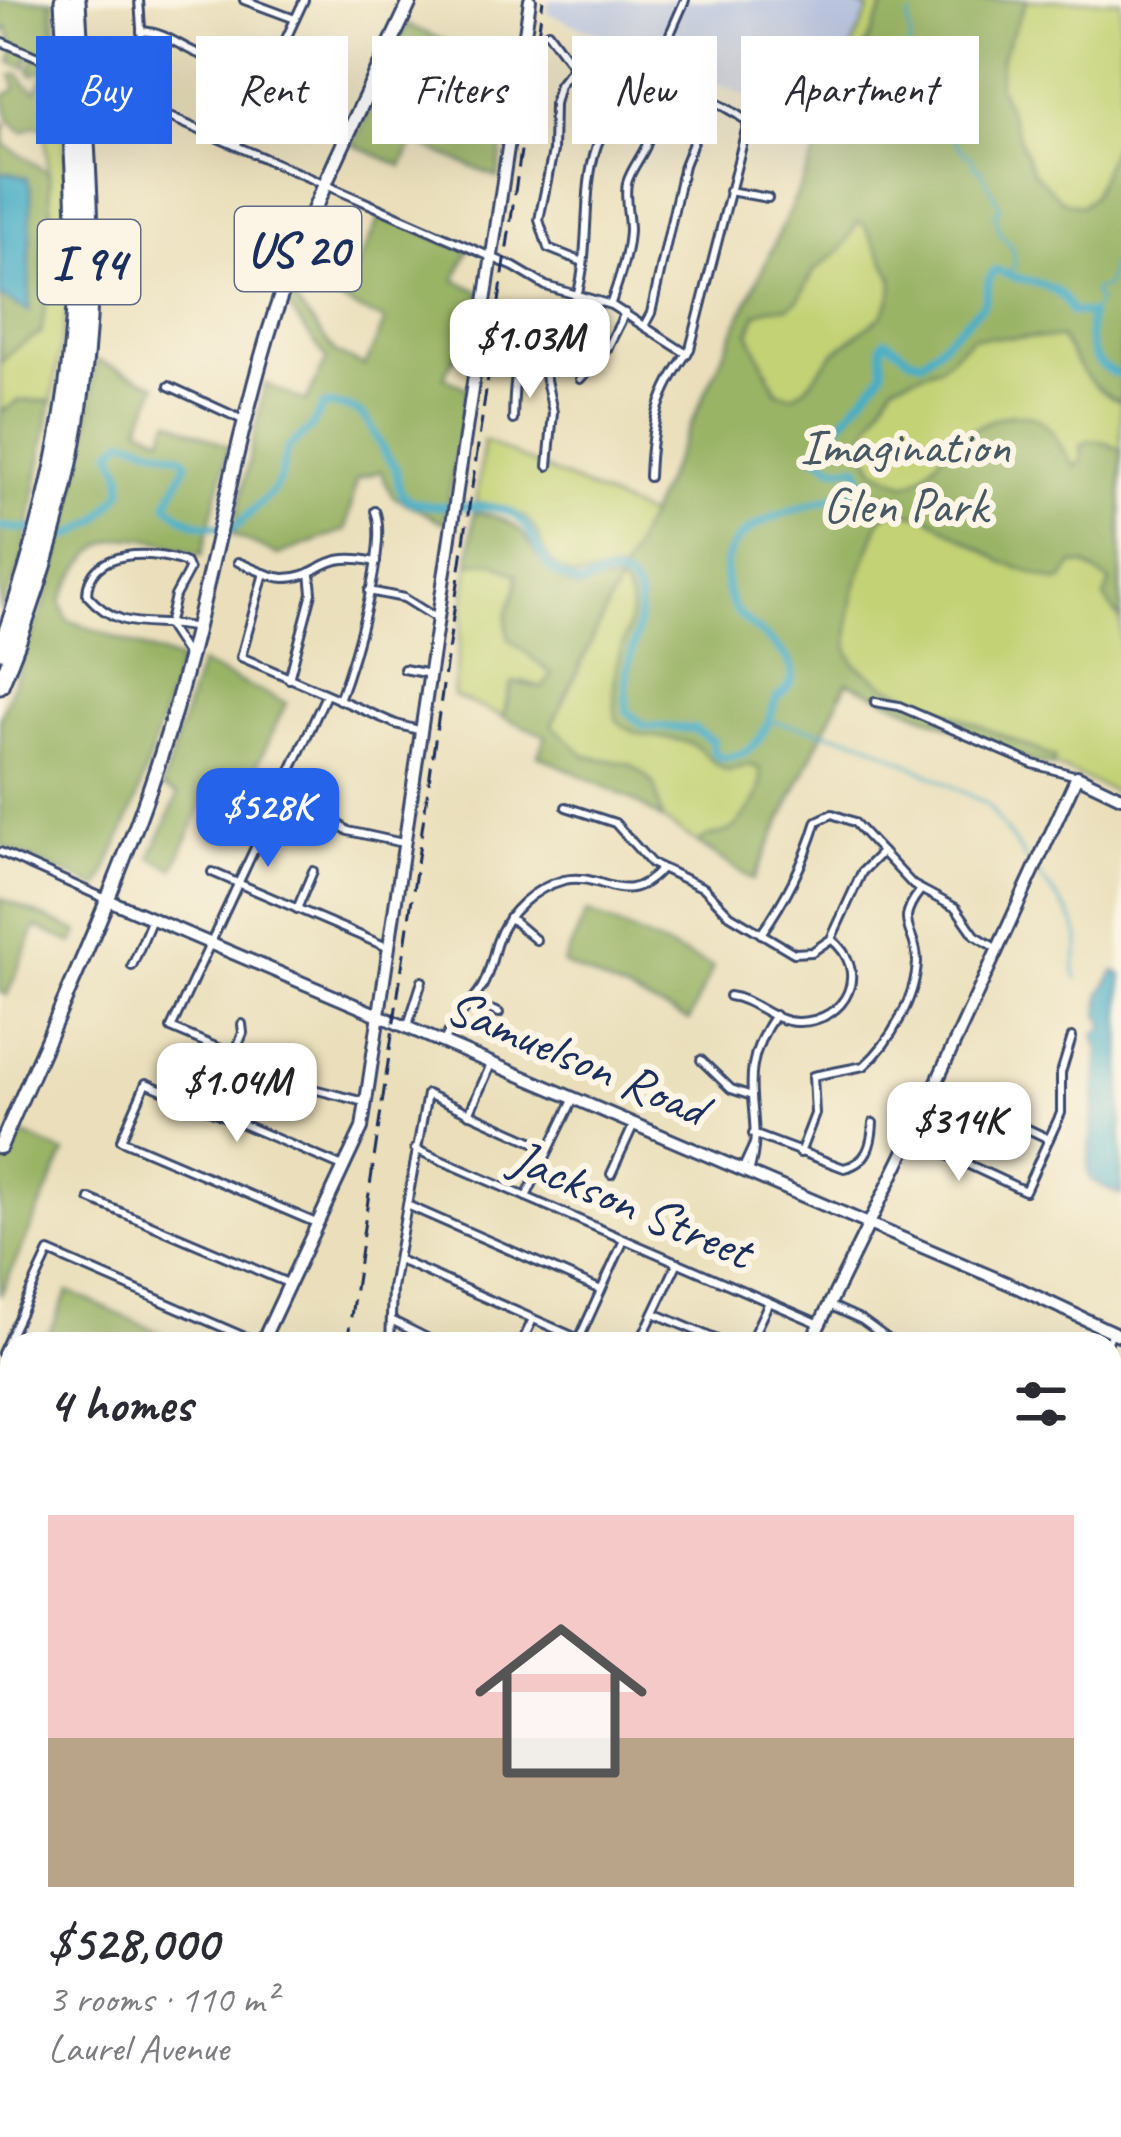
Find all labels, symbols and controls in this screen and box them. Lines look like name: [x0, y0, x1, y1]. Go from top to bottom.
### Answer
chip: Buy: [36, 36, 172, 144]
chip: Rent: [196, 36, 348, 144]
chip: Filters: [372, 36, 548, 144]
chip: New: [572, 36, 717, 144]
chip: Apartment: [741, 36, 979, 144]
road number: US 20: [235, 207, 361, 291]
road number: I 94: [38, 220, 140, 304]
pin: $1.03M: [432, 299, 628, 401]
text: $1.03M: [477, 313, 583, 362]
park label: Imagination Glen Park: [800, 414, 1011, 537]
pin: $528K: [184, 768, 352, 870]
text: $528K: [223, 782, 313, 831]
street label: Samuelson Road: [437, 974, 723, 1143]
pin: $1.04M: [139, 1043, 335, 1145]
text: $1.04M: [184, 1057, 290, 1106]
pin: $314K: [875, 1082, 1043, 1184]
text: $314K: [914, 1096, 1004, 1145]
street label: Jackson Street: [499, 1124, 766, 1285]
icon: filters: [1008, 1371, 1074, 1437]
text: 4 homes: [48, 1372, 192, 1436]
icon: home: [453, 1593, 669, 1809]
text: $528,000: [48, 1911, 218, 1975]
text: 3 rooms · 110 m²: [48, 1975, 276, 2024]
text: Laurel Avenue: [48, 2024, 229, 2073]

